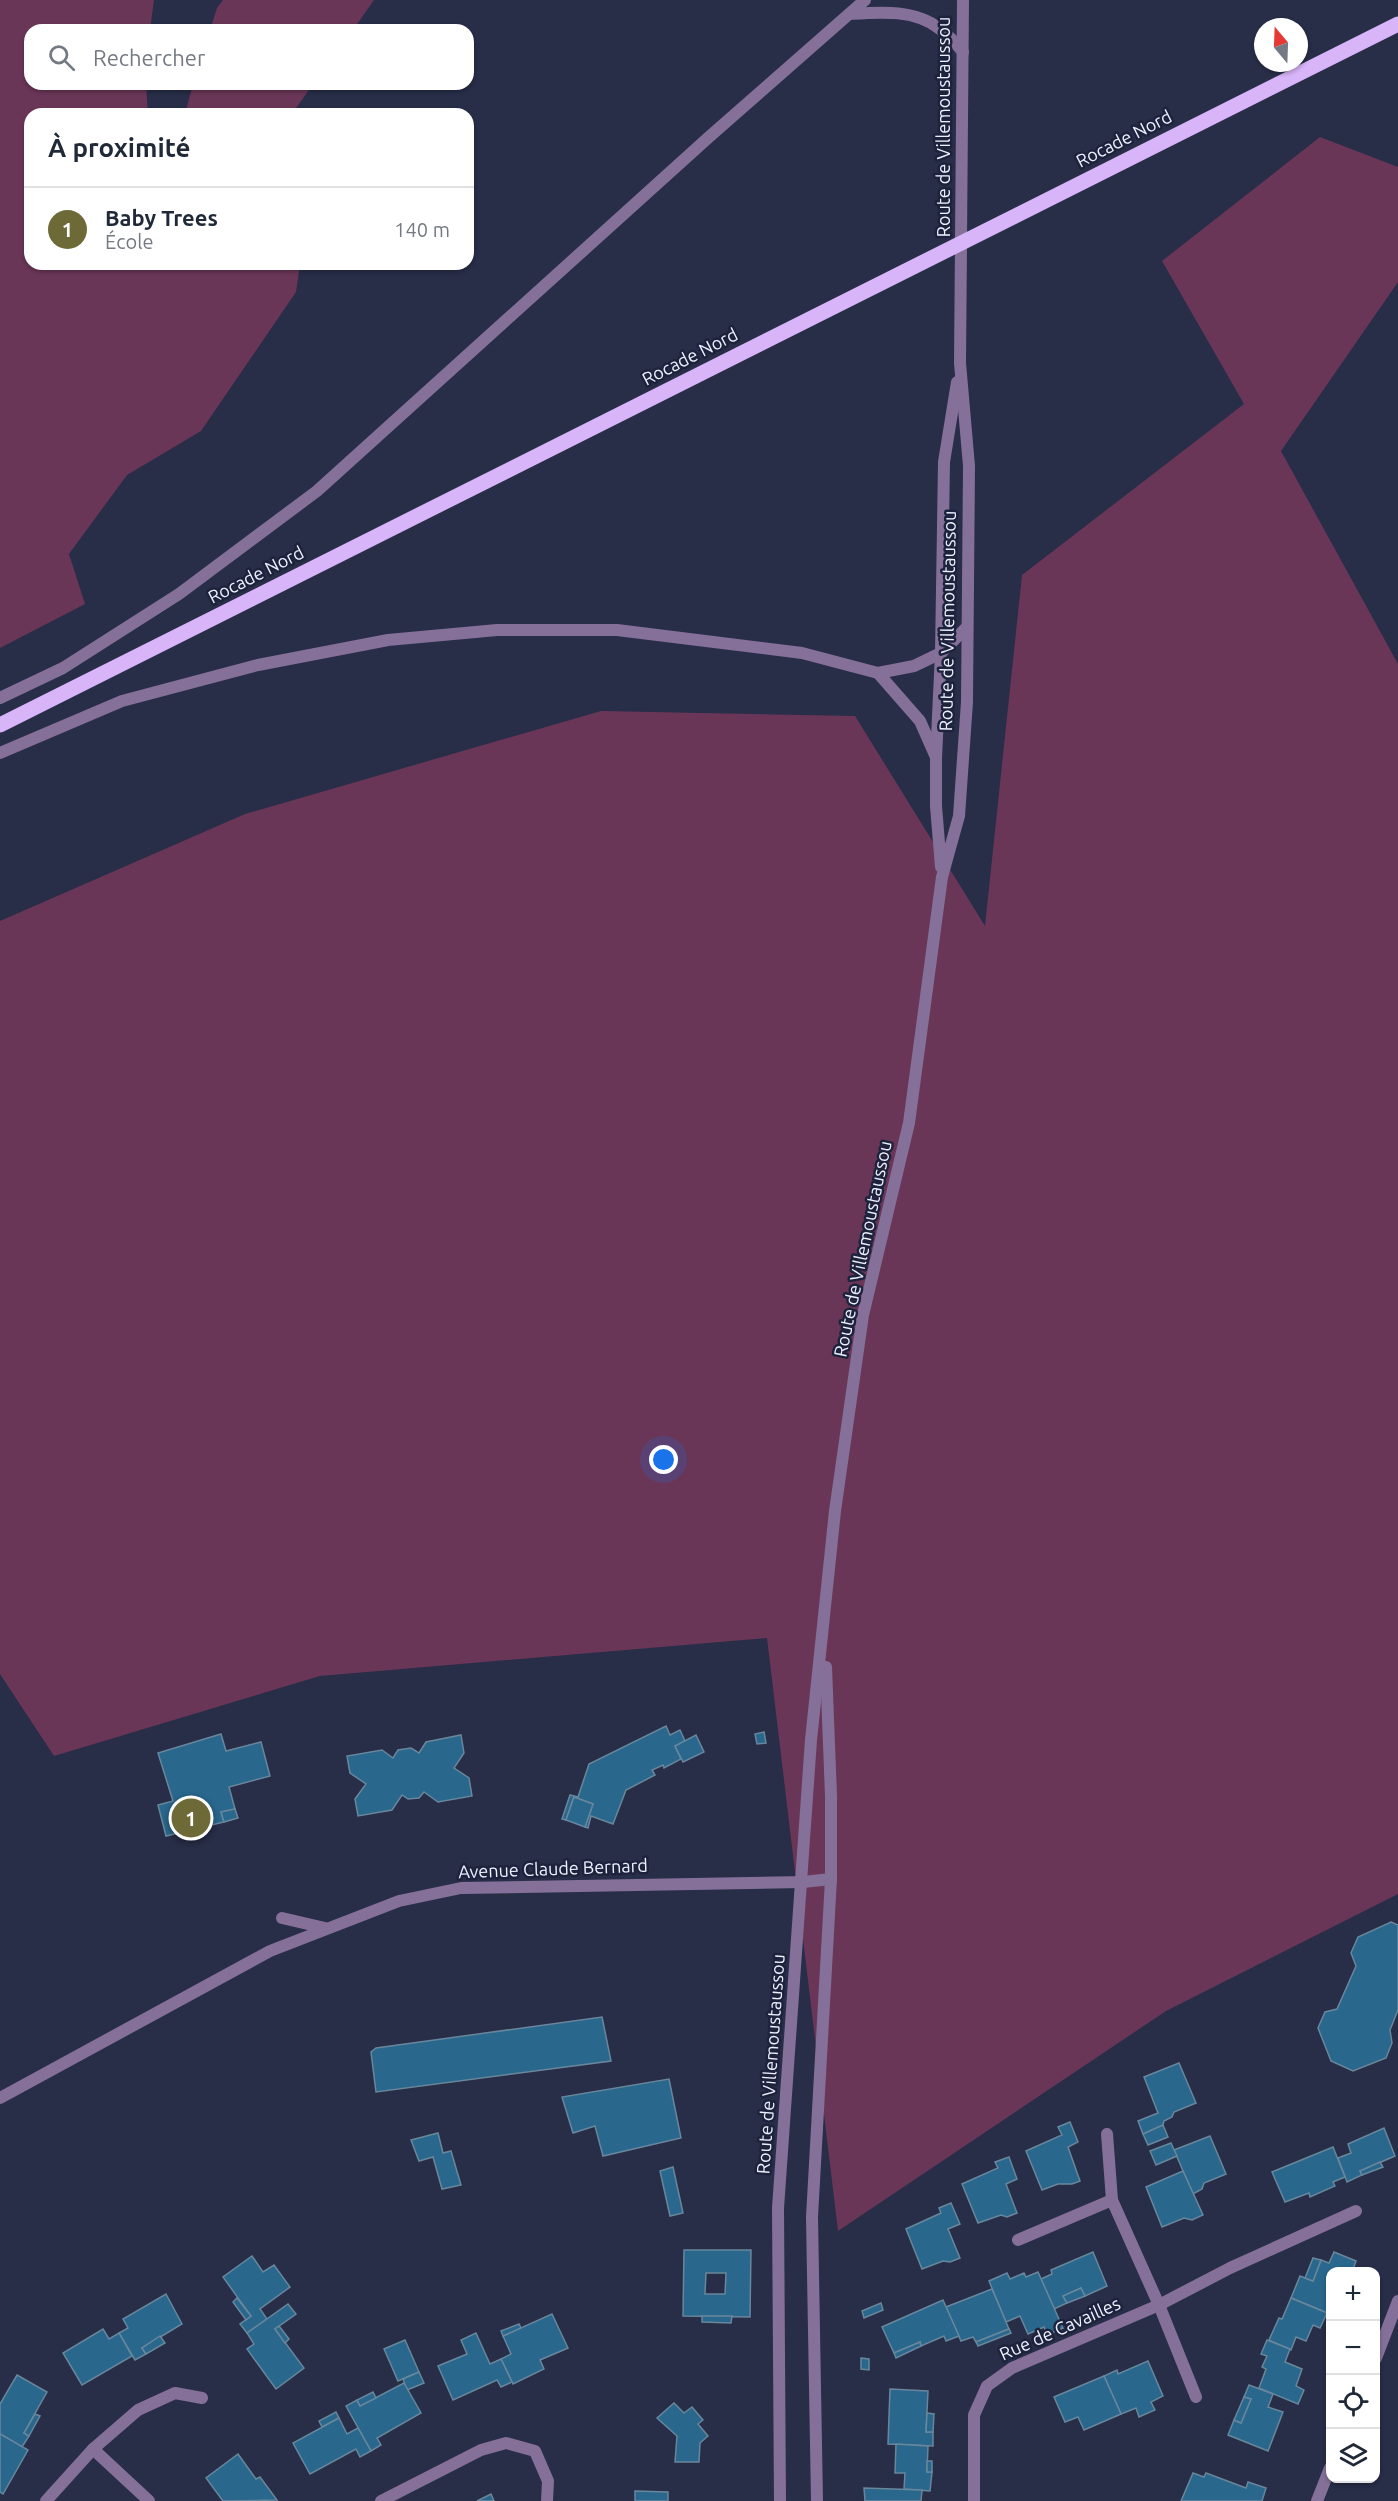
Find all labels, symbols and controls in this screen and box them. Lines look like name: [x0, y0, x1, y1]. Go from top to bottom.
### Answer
street label: Route de Villemoustaussou: [933, 17, 953, 237]
north arrow: [1254, 18, 1308, 72]
search box: [24, 24, 474, 90]
icon: search: [45, 41, 78, 74]
text: Rechercher: [93, 45, 205, 70]
street label: Rocade Nord: [1072, 105, 1175, 171]
text: À proximité: [48, 133, 190, 162]
text: Baby Trees: [105, 205, 218, 230]
text: 1: [62, 218, 73, 241]
text: 140 m: [394, 218, 450, 241]
text: École: [105, 230, 153, 253]
street label: Rocade Nord: [638, 323, 741, 389]
street label: Route de Villemoustaussou: [935, 511, 959, 731]
street label: Rocade Nord: [204, 541, 307, 607]
street label: Route de Villemoustaussou: [829, 1139, 895, 1359]
your location: [649, 1445, 678, 1474]
pin: 1: [172, 1796, 210, 1840]
street label: Avenue Claude Bernard: [458, 1855, 648, 1881]
street label: Route de Villemoustaussou: [752, 1953, 788, 2175]
map controls: [1326, 2267, 1380, 2483]
button: +: [1326, 2267, 1380, 2321]
street label: Rue de Cavailles: [996, 2292, 1123, 2364]
button: −: [1326, 2321, 1380, 2375]
button: locate: [1326, 2375, 1380, 2429]
button: layers: [1326, 2429, 1380, 2483]

